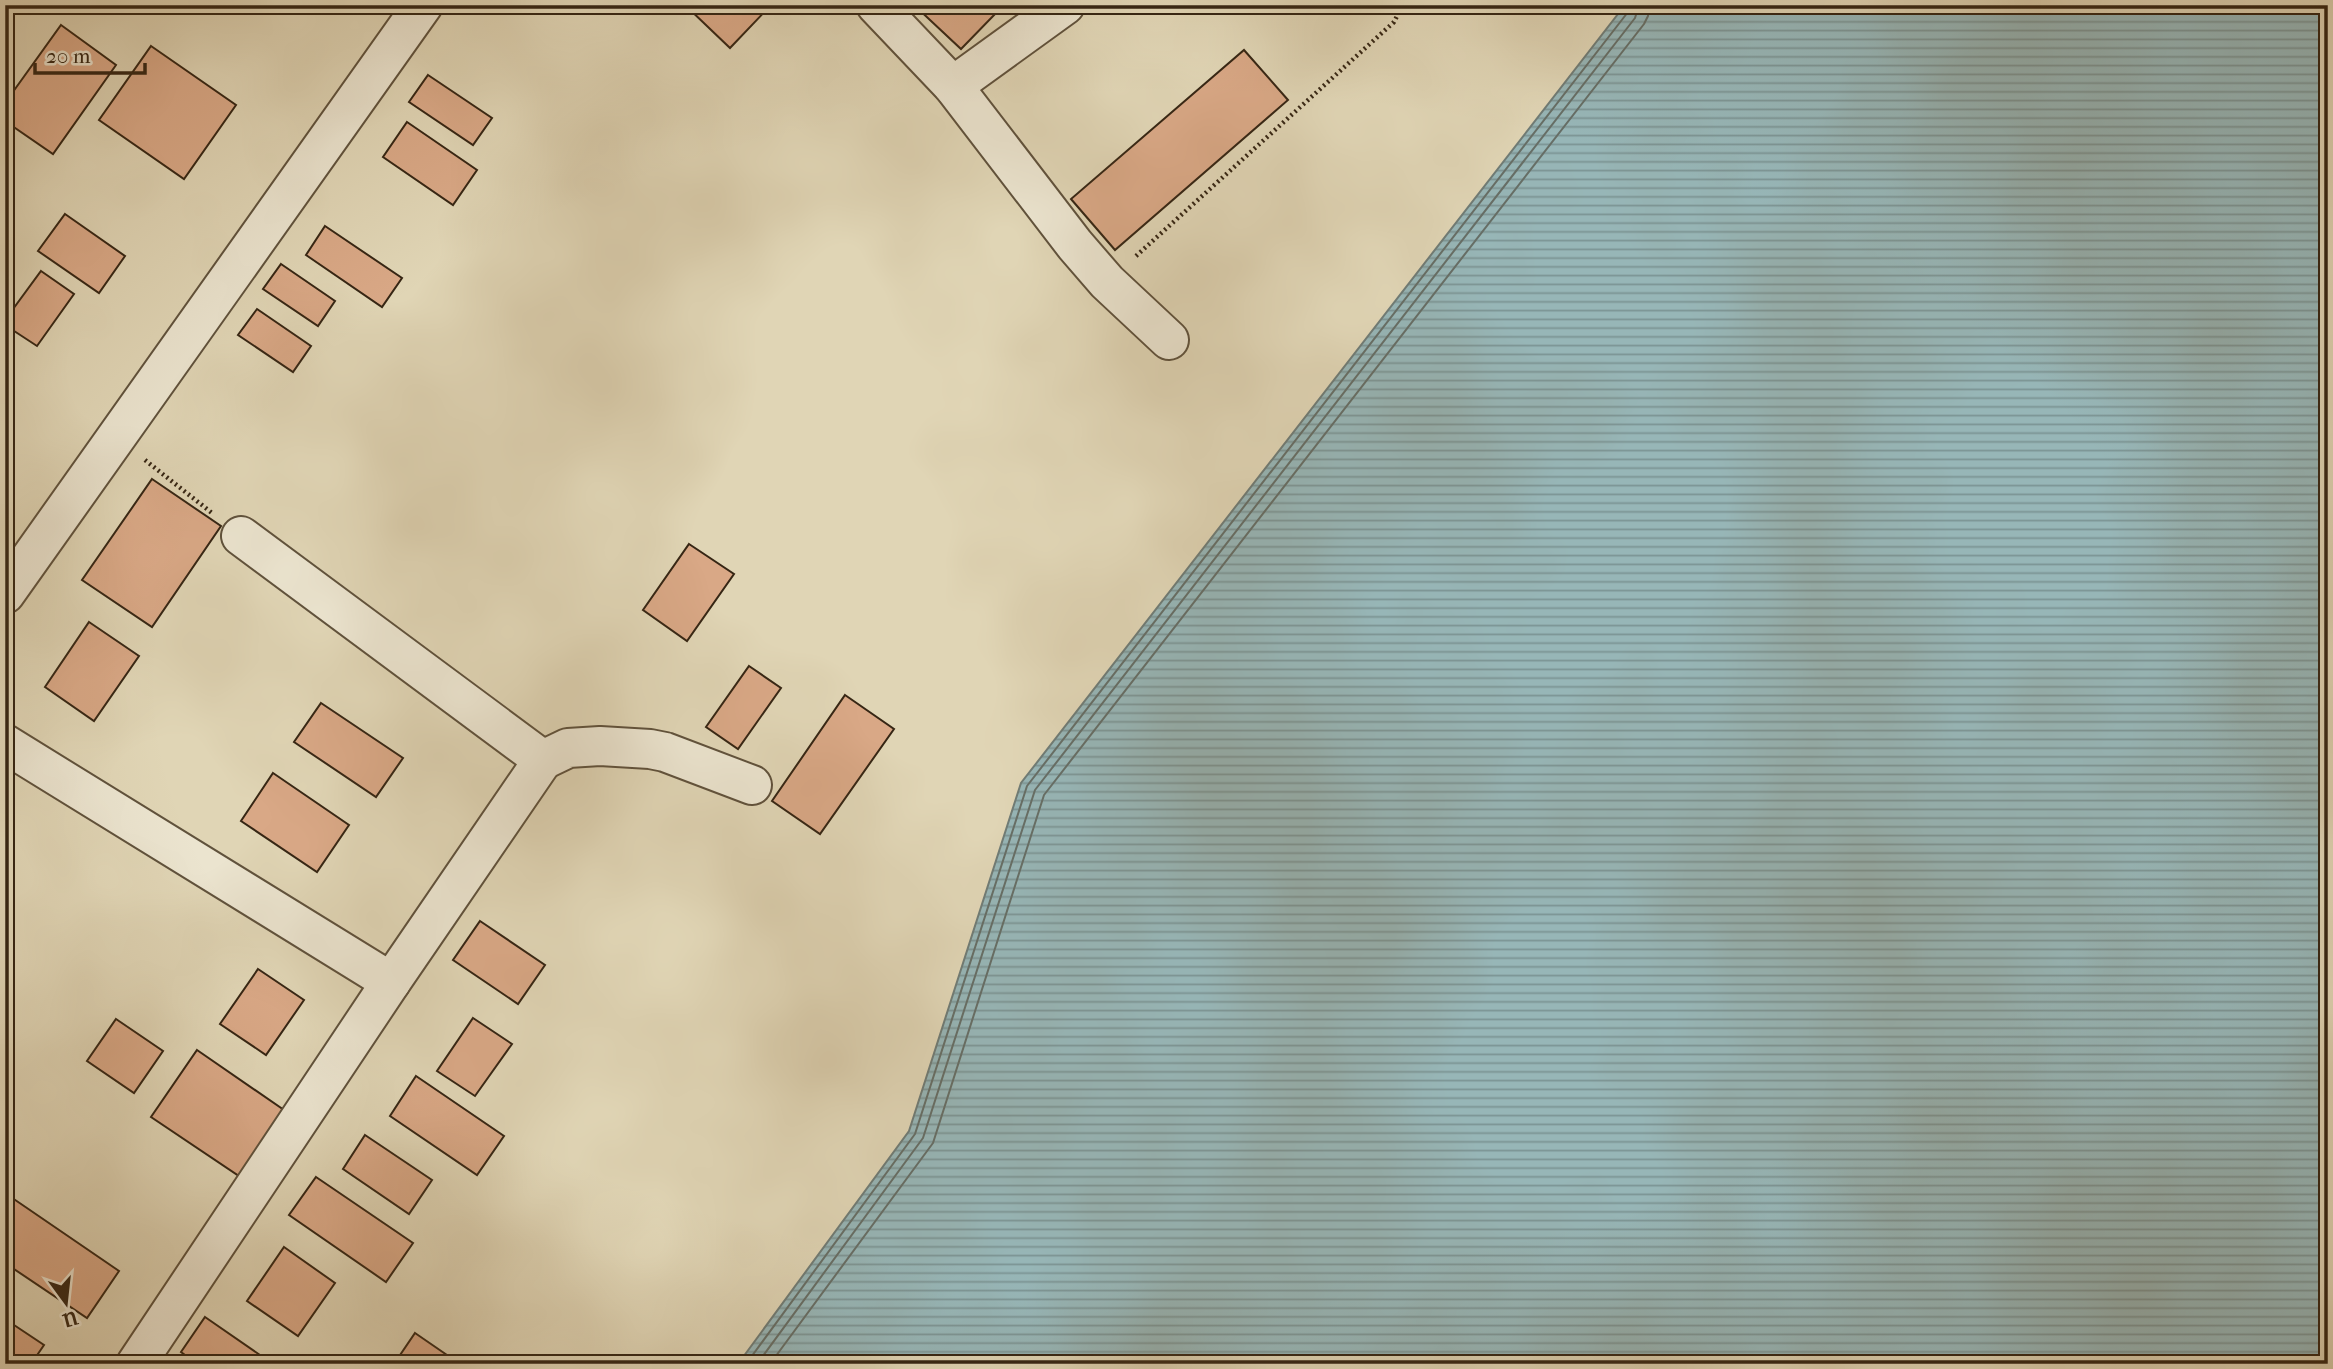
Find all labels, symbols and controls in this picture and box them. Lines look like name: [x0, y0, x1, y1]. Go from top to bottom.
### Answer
scale bar: [35, 32, 145, 76]
text: 20 m: [46, 44, 91, 68]
north arrow: [32, 1268, 102, 1338]
text: U: [60, 1306, 81, 1331]

